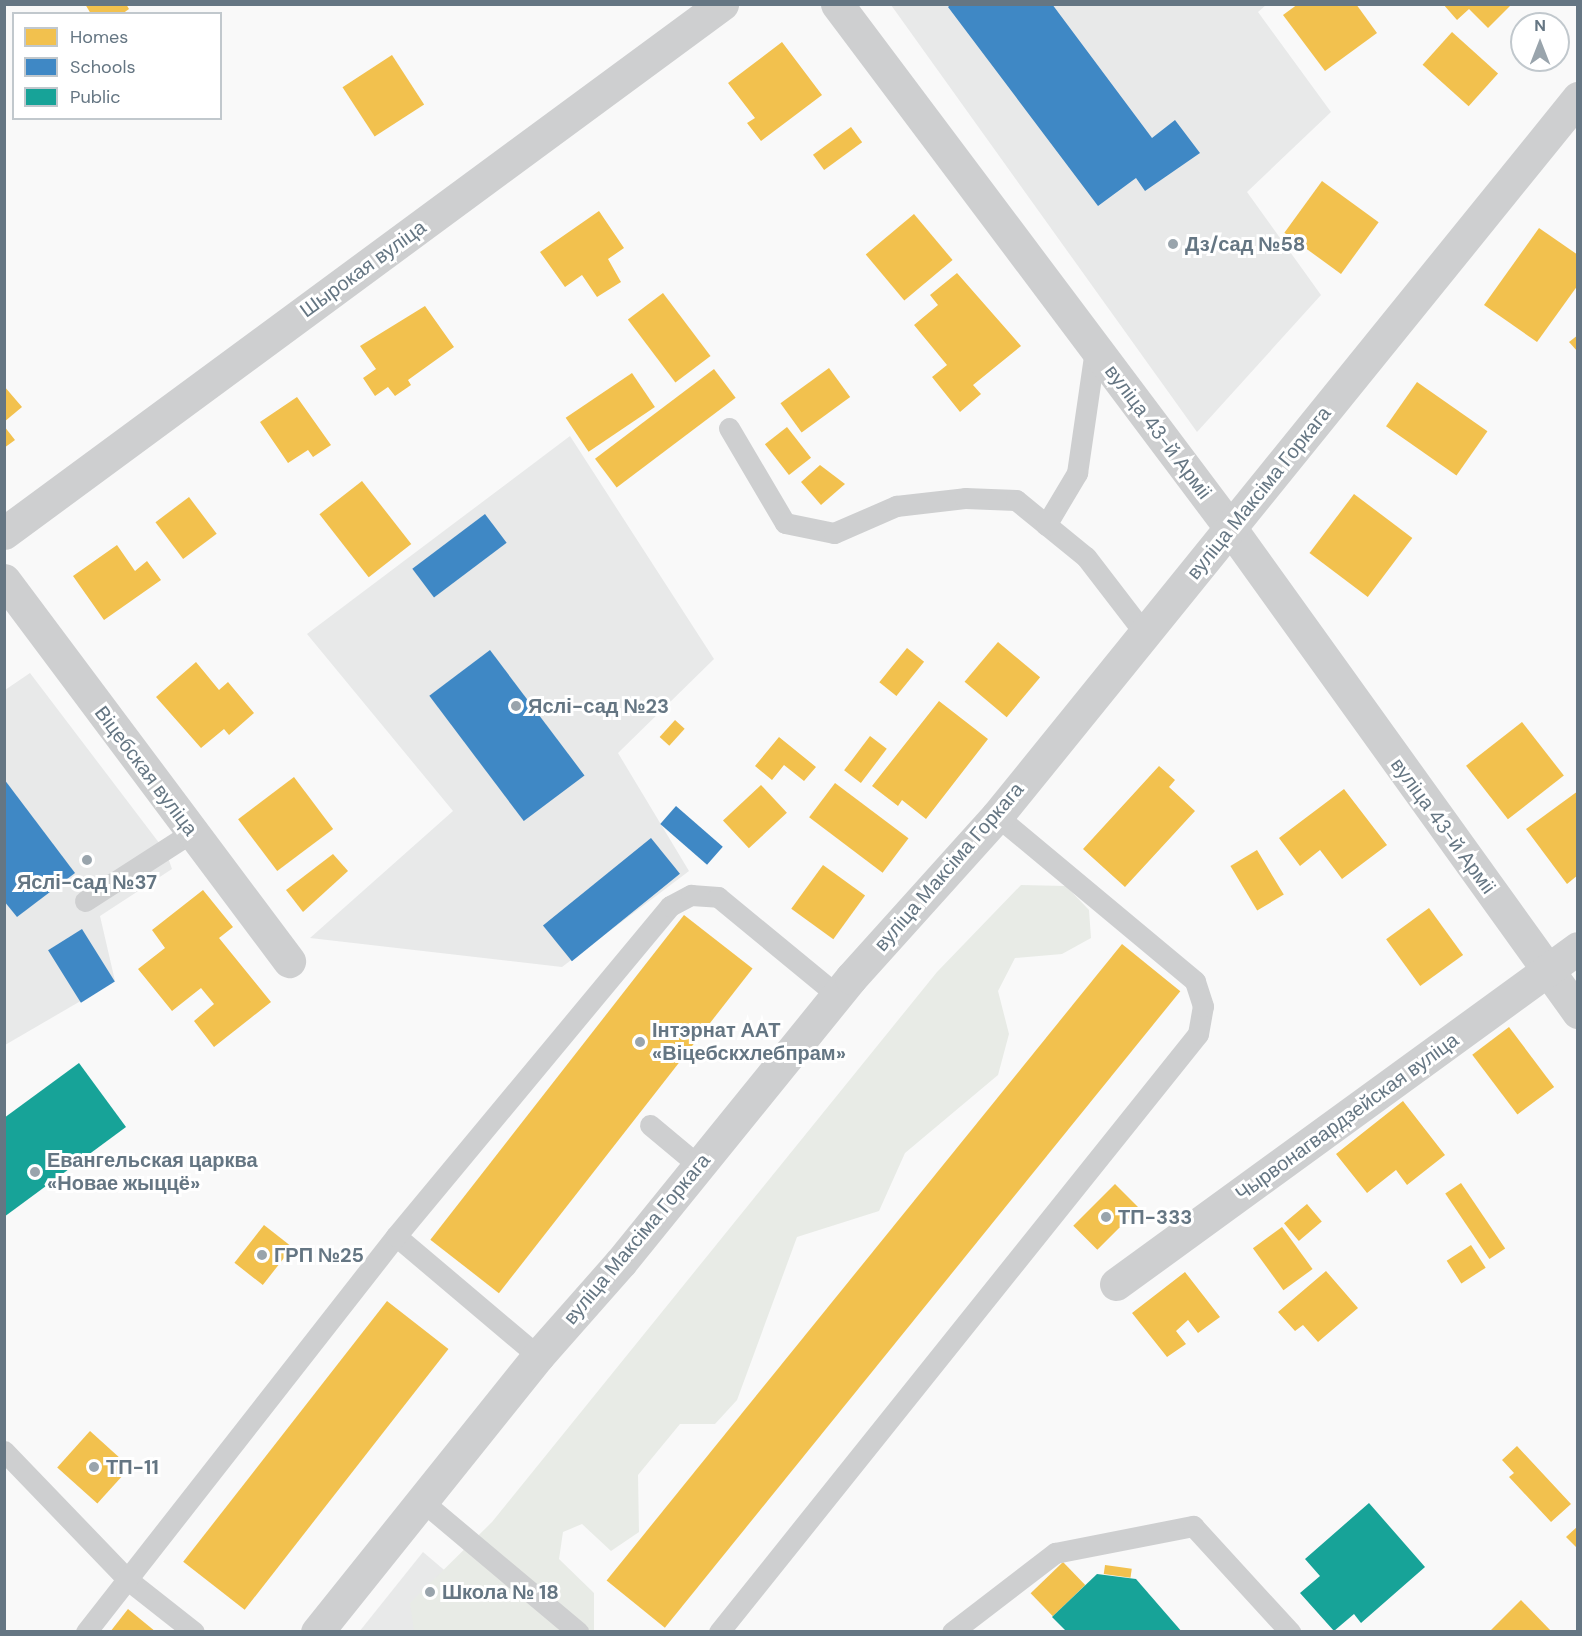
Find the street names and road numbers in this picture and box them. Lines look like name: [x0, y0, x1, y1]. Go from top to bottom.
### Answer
street label: Шырокая вуліца: [295, 215, 431, 323]
street label: вуліца 43-й Арміі: [1100, 360, 1216, 504]
street label: вуліца Максіма Горкага: [1182, 402, 1336, 584]
street label: Віцебская вуліца: [89, 701, 203, 841]
street label: вуліца 43-й Арміі: [1386, 753, 1500, 899]
street label: вуліца Максіма Горкага: [869, 778, 1029, 956]
street label: Чырвонагвардзейская вуліца: [1231, 1028, 1463, 1206]
street label: вуліца Максіма Горкага: [559, 1149, 715, 1329]

